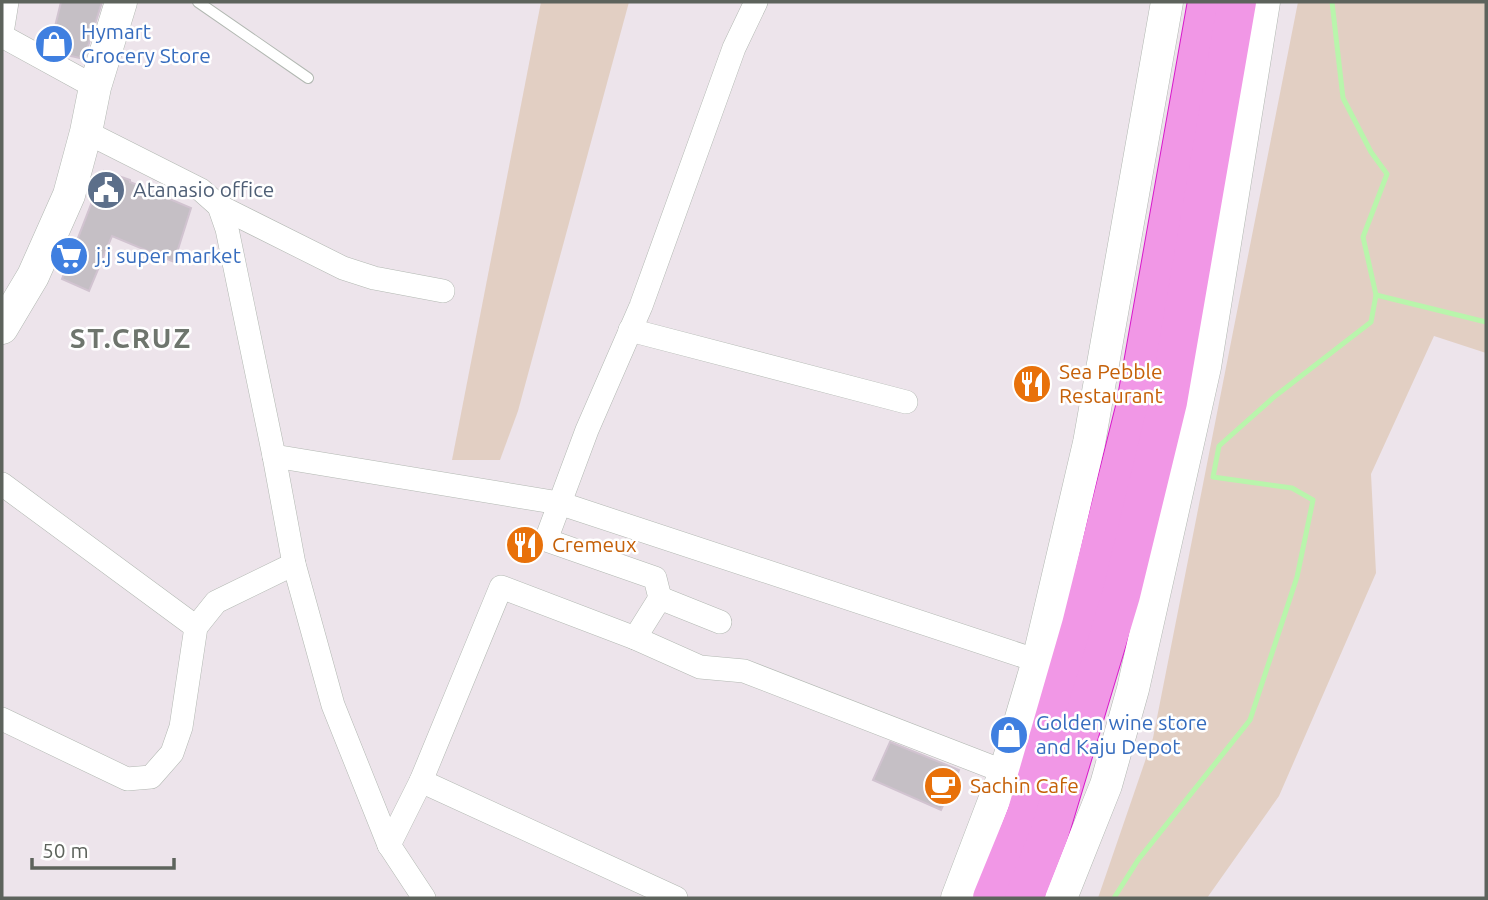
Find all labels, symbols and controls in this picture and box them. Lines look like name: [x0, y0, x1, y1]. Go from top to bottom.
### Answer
place label: Hymart Grocery Store: [81, 19, 211, 67]
shop icon: Hymart Grocery Store: [33, 23, 75, 65]
public building icon: Atanasio office: [85, 169, 127, 211]
place label: Atanasio office: [133, 177, 274, 201]
supermarket icon: j.j super market: [48, 235, 90, 277]
place label: j.j super market: [94, 243, 241, 267]
district label: ST.CRUZ: [70, 322, 192, 353]
place label: Sea Pebble Restaurant: [1059, 359, 1163, 407]
restaurant icon: Sea Pebble Restaurant: [1011, 363, 1053, 405]
restaurant icon: Cremeux: [504, 524, 546, 566]
place label: Cremeux: [552, 532, 637, 556]
place label: Golden wine store and Kaju Depot: [1036, 710, 1207, 758]
shop icon: Golden wine store and Kaju Depot: [988, 714, 1030, 756]
cafe icon: Sachin Cafe: [922, 765, 964, 807]
place label: Sachin Cafe: [970, 773, 1079, 797]
scale bar: [32, 827, 173, 871]
text: 50 m: [42, 838, 89, 862]

